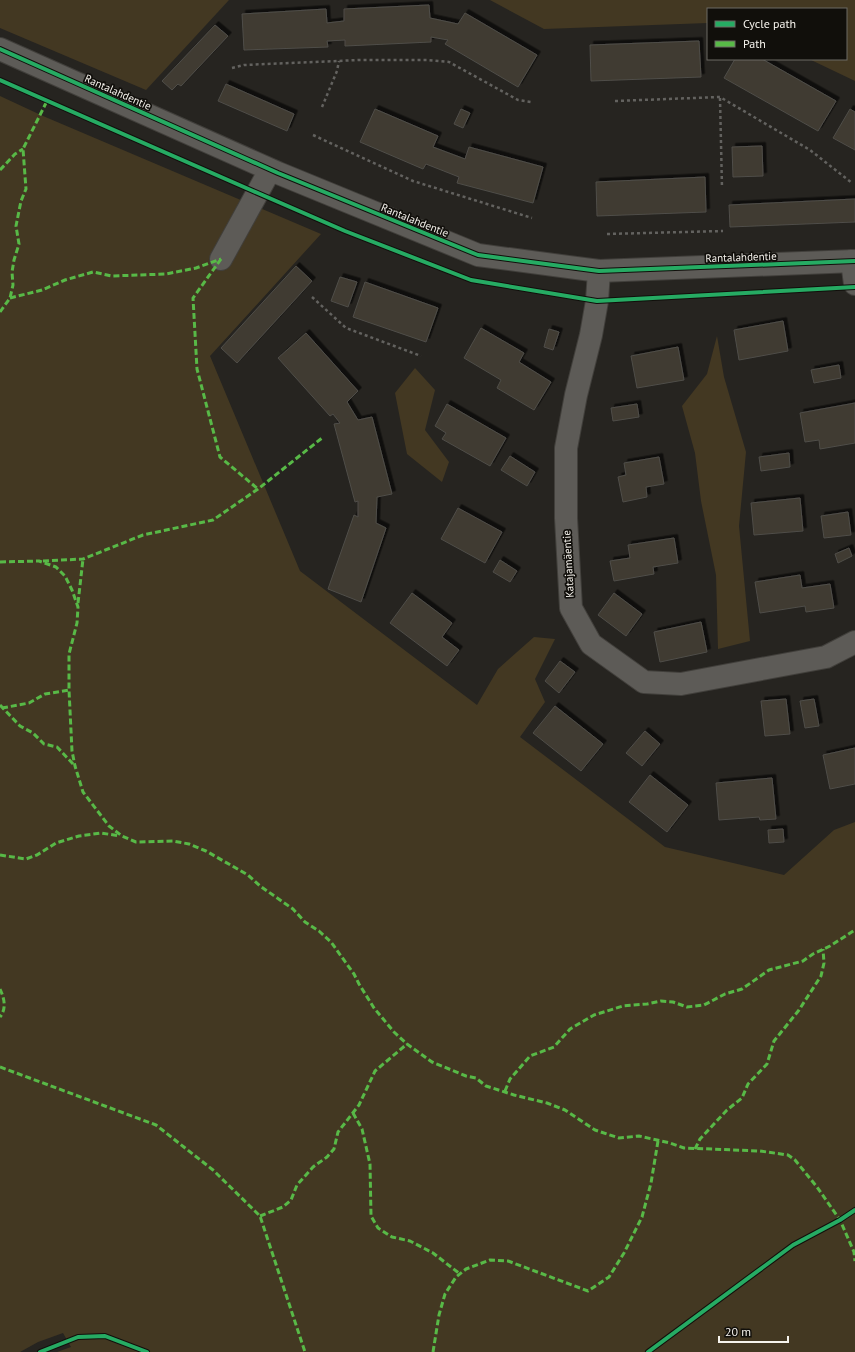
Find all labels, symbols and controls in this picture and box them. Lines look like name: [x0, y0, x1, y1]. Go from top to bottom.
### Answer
legend: [707, 8, 847, 60]
text: Cycle path: [743, 16, 796, 31]
text: Path: [743, 36, 766, 51]
street label: Rantalahdentie: [82, 71, 154, 113]
street label: Rantalahdentie: [379, 200, 451, 240]
street label: Rantalahdentie: [705, 249, 777, 265]
street label: Katajamäentie: [559, 529, 577, 598]
scale bar: [719, 1318, 788, 1344]
text: 20 m: [725, 1324, 751, 1339]

